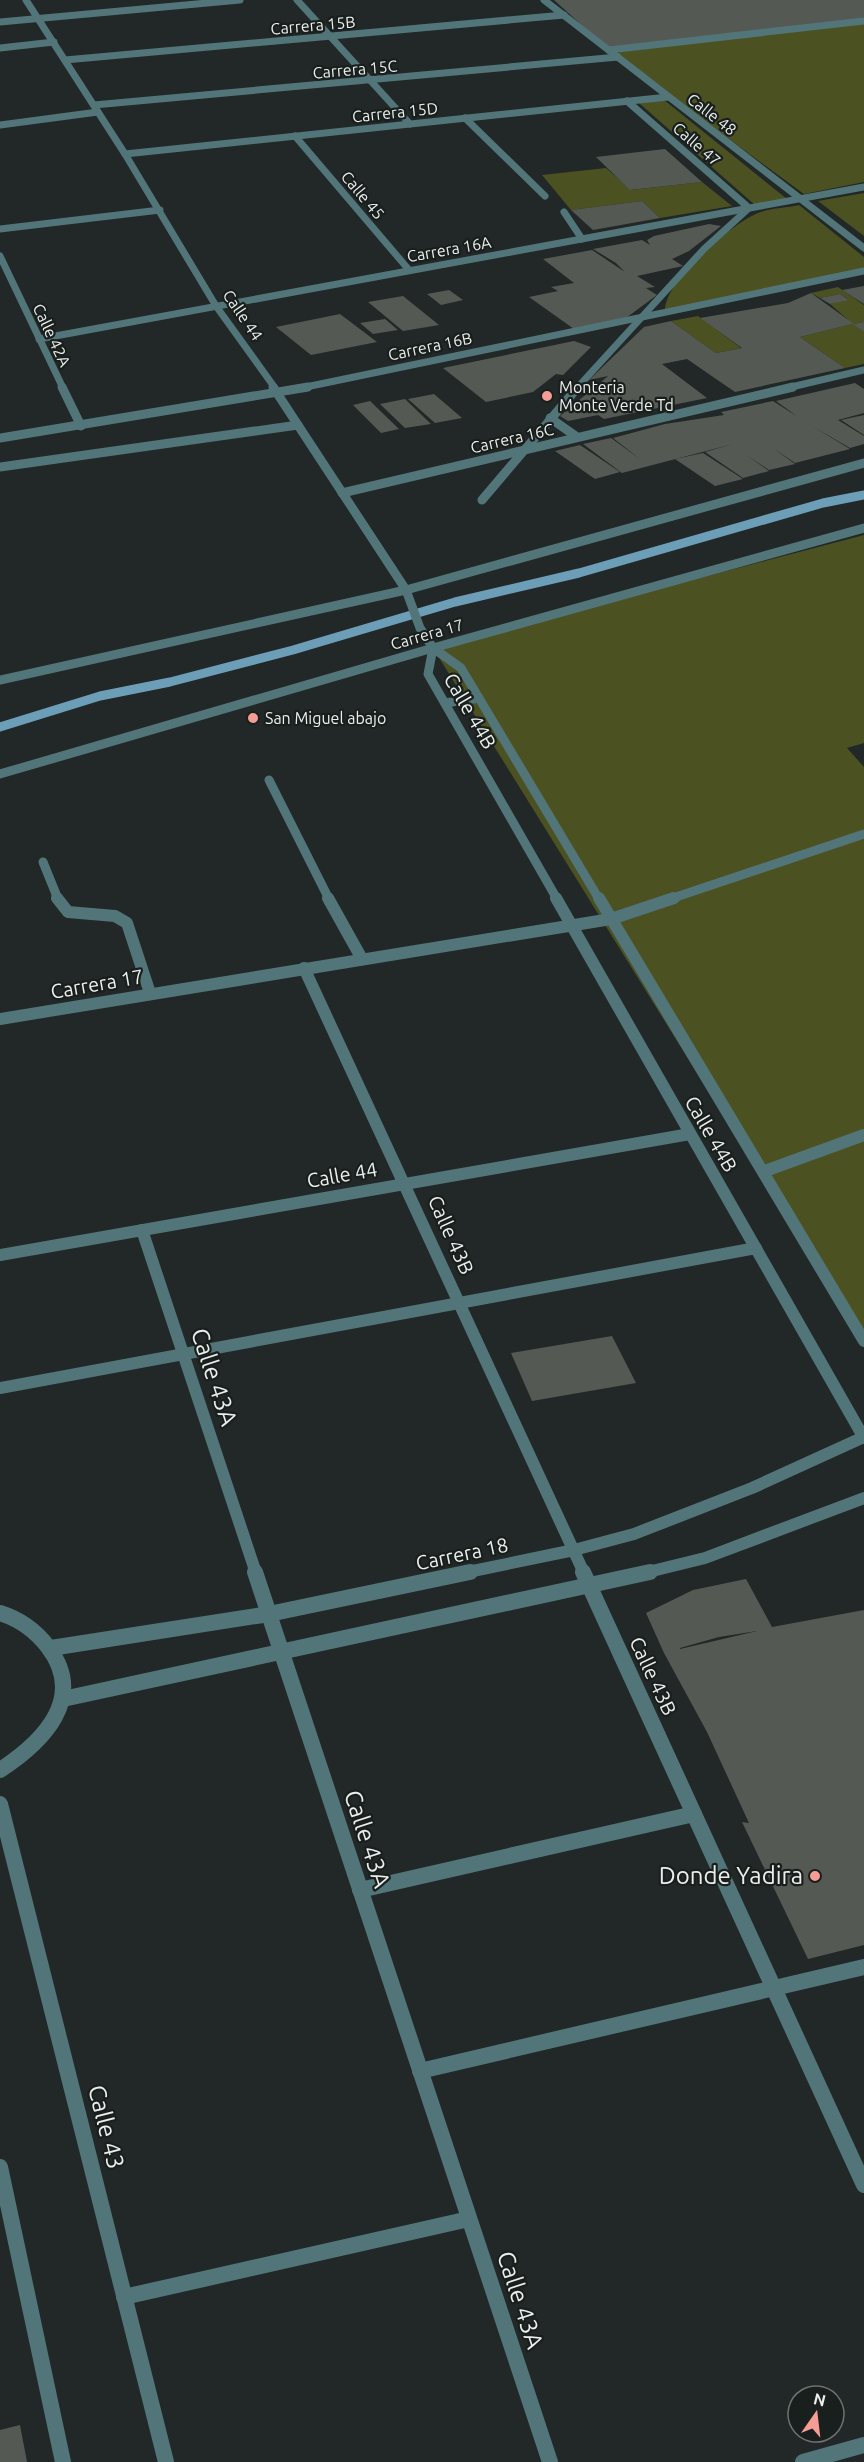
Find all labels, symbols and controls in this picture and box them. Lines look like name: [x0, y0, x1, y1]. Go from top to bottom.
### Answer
street label: Carrera 15B: [270, 12, 356, 38]
street label: Carrera 15C: [312, 56, 398, 82]
street label: Calle 48: [684, 89, 740, 139]
street label: Carrera 15D: [351, 99, 439, 125]
street label: Calle 47: [670, 119, 724, 169]
street label: Calle 45: [338, 167, 388, 223]
street label: Carrera 16A: [405, 233, 493, 265]
street label: Calle 44: [220, 286, 266, 344]
street label: Calle 42A: [30, 301, 75, 370]
street label: Carrera 16B: [386, 328, 474, 364]
place label: Monteria Monte Verde Td: [559, 378, 674, 414]
marker: Monteria Monte Verde Td: [540, 389, 554, 403]
street label: Carrera 16C: [469, 420, 556, 456]
street label: Carrera 17: [388, 615, 466, 653]
street label: Calle 44B: [439, 669, 501, 753]
place label: San Miguel abajo: [265, 709, 386, 727]
marker: San Miguel abajo: [246, 711, 260, 725]
street label: Carrera 17: [49, 964, 145, 1003]
street label: Calle 44B: [680, 1092, 742, 1176]
street label: Calle 44: [305, 1157, 379, 1192]
street label: Calle 43B: [424, 1192, 479, 1278]
street label: Calle 43A: [186, 1325, 243, 1429]
street label: Carrera 18: [414, 1533, 510, 1575]
street label: Calle 43B: [625, 1633, 682, 1719]
street label: Calle 43A: [339, 1787, 396, 1891]
place label: Donde Yadira: [659, 1862, 803, 1889]
marker: Donde Yadira: [808, 1869, 822, 1883]
street label: Calle 43: [83, 2082, 130, 2172]
street label: Calle 43A: [492, 2248, 549, 2352]
north arrow: [786, 2384, 846, 2444]
text: N: [812, 2389, 828, 2410]

